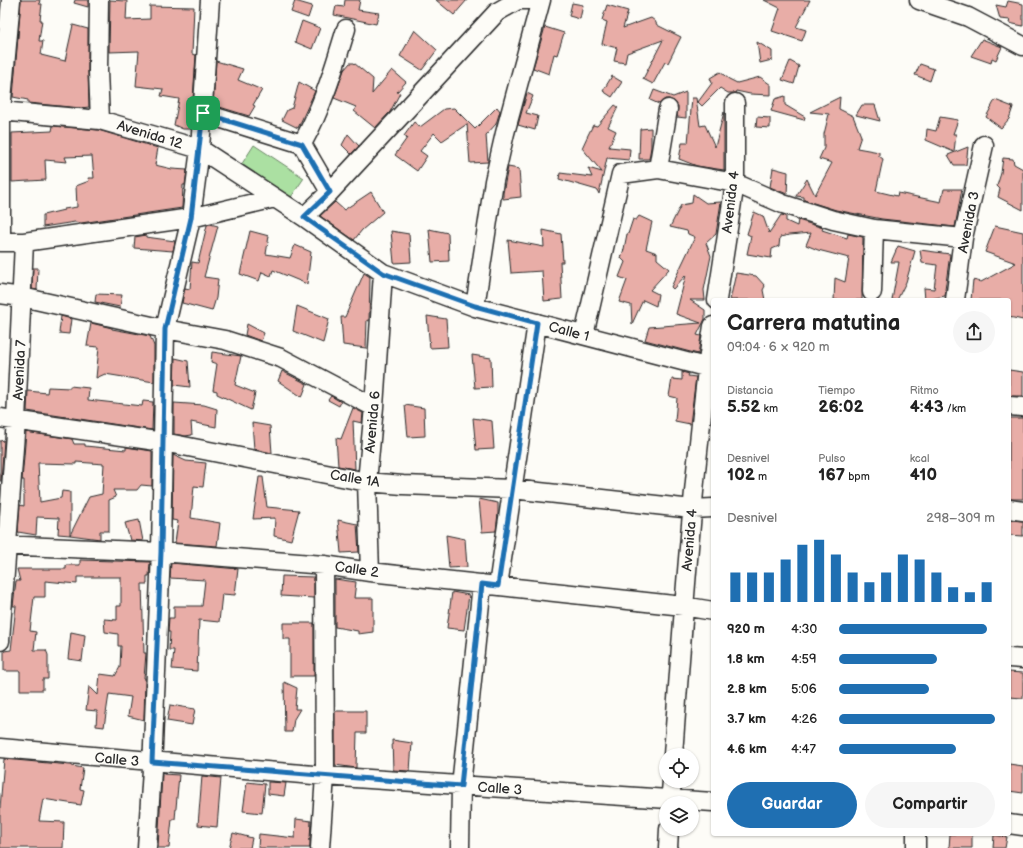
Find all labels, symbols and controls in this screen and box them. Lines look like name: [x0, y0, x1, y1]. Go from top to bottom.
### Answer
pin: [186, 96, 220, 130]
icon: arrive: [192, 102, 214, 124]
street label: Avenida 12: [115, 116, 185, 153]
street label: Avenida 4: [718, 170, 743, 234]
street label: Avenida 3: [954, 190, 983, 254]
text: Carrera matutina: [727, 310, 900, 337]
button: share: [953, 311, 995, 353]
street label: Calle 1: [547, 318, 591, 345]
street label: Avenida 7: [9, 339, 30, 401]
text: 09:04 · 6 × 920 m: [727, 339, 830, 355]
text: Distancia: [727, 384, 773, 397]
text: Tiempo: [818, 384, 855, 397]
text: Ritmo: [910, 384, 939, 397]
street label: Avenida 6: [361, 390, 384, 454]
text: 5.52: [727, 397, 761, 417]
text: 26:02: [818, 397, 864, 417]
text: 4:43: [910, 397, 944, 417]
text: km: [761, 402, 778, 415]
text: /km: [944, 402, 966, 415]
text: Desnivel: [727, 452, 769, 465]
text: Pulso: [818, 452, 846, 465]
text: kcal: [910, 452, 929, 465]
text: 102: [727, 465, 755, 485]
text: 167: [818, 465, 845, 485]
text: 410: [910, 465, 937, 485]
street label: Calle 1A: [329, 466, 381, 491]
text: m: [755, 470, 767, 483]
text: bpm: [845, 470, 870, 483]
street label: Avenida 4: [678, 508, 701, 572]
text: Desnivel: [727, 510, 777, 526]
text: 298–309 m: [926, 510, 995, 526]
street label: Calle 2: [334, 558, 381, 581]
text: 920 m: [727, 621, 765, 637]
text: 4:30: [791, 621, 817, 637]
text: 1.8 km: [727, 651, 765, 667]
text: 4:59: [791, 651, 817, 667]
text: 2.8 km: [727, 681, 767, 697]
text: 5:06: [791, 681, 817, 697]
text: 3.7 km: [727, 711, 766, 727]
text: 4:26: [791, 711, 817, 727]
text: 4.6 km: [727, 741, 767, 757]
text: 4:47: [791, 741, 816, 757]
map controls: [659, 748, 699, 836]
button: locate: [659, 748, 699, 788]
street label: Calle 3: [94, 749, 140, 770]
street label: Calle 3: [477, 778, 523, 799]
button: Guardar: [727, 782, 857, 828]
button: Compartir: [865, 782, 995, 828]
button: layers: [659, 796, 699, 836]

